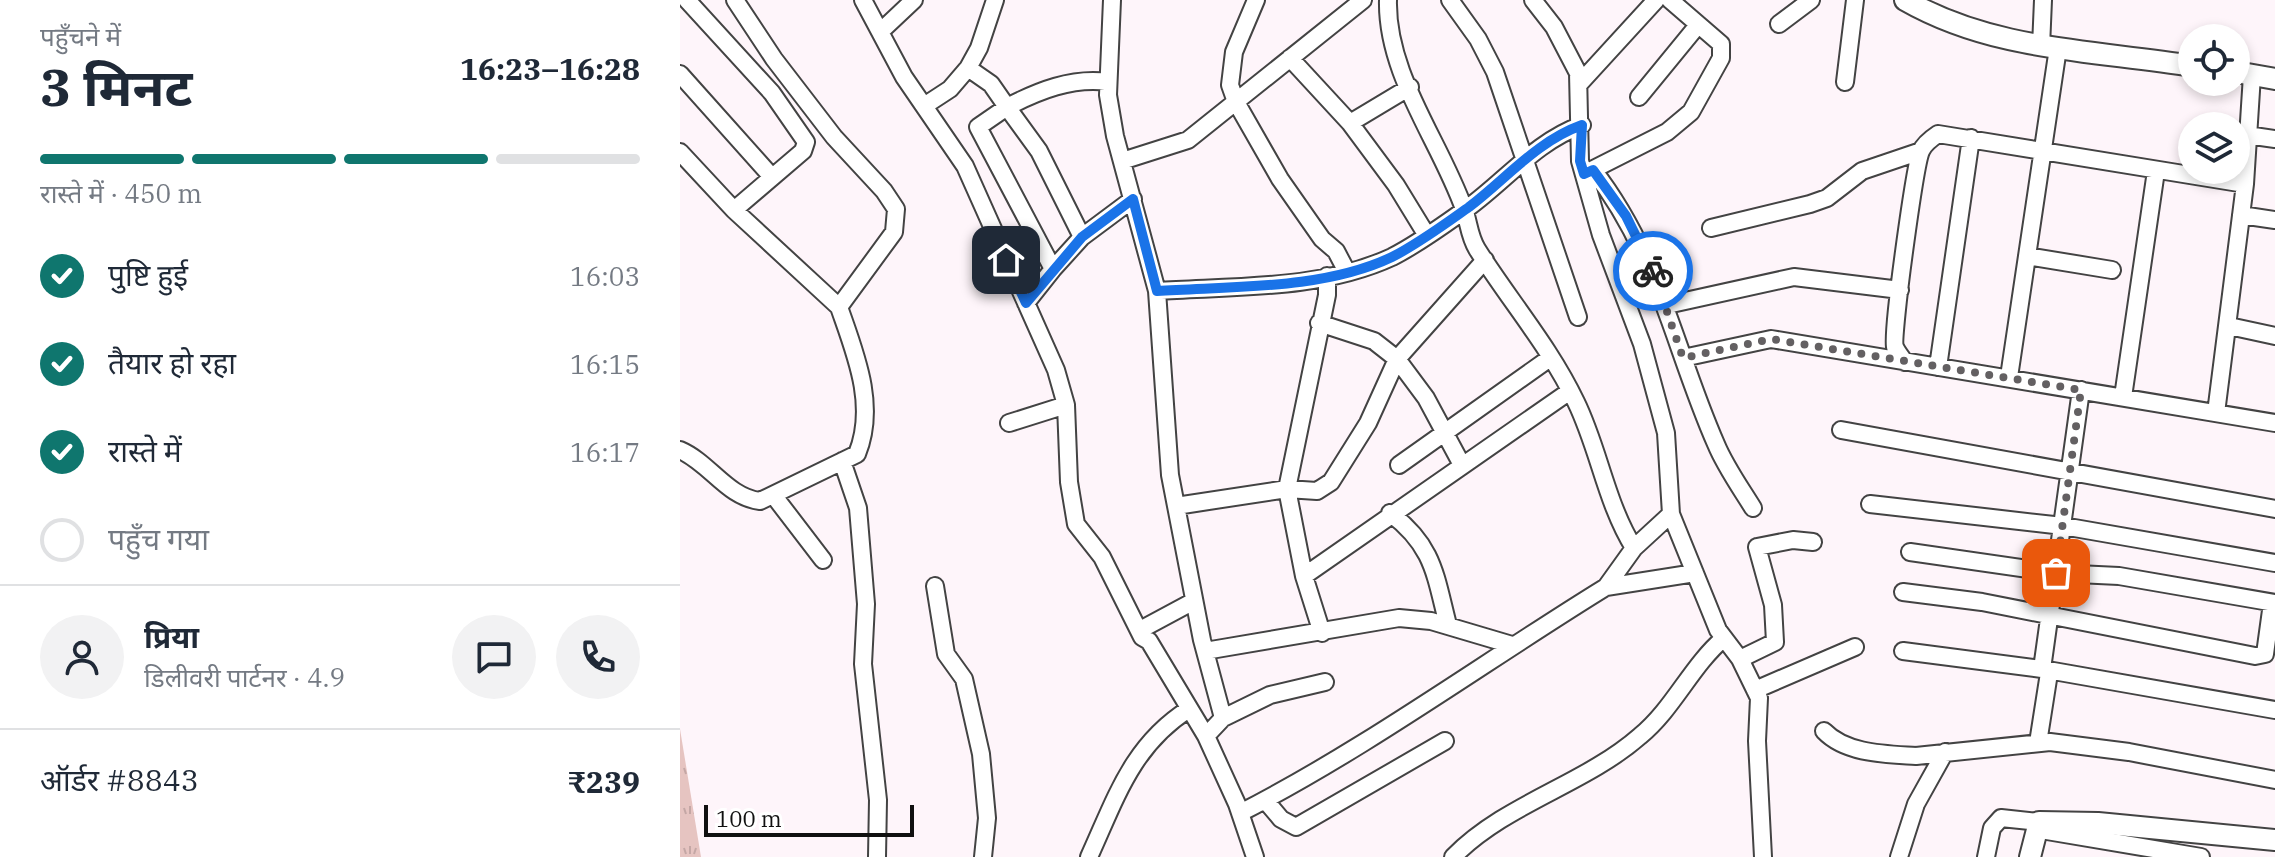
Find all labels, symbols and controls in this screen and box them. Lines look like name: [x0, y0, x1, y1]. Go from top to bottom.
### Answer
text: पहुँचने में: [40, 19, 121, 53]
map controls: [2178, 24, 2250, 184]
button: locate: [2178, 24, 2250, 96]
text: 16:23–16:28: [460, 49, 640, 88]
text: 3 मिनट: [40, 53, 192, 120]
button: layers: [2178, 112, 2250, 184]
text: रास्ते में · 450 m: [40, 176, 202, 210]
pin: [972, 226, 1040, 294]
courier: [1613, 231, 1693, 311]
icon: home: [984, 238, 1028, 282]
icon: bike: [1631, 249, 1675, 293]
icon: check: [40, 254, 84, 298]
text: पुष्टि हुई: [108, 255, 188, 294]
text: 16:03: [570, 259, 640, 293]
icon: check: [40, 342, 84, 386]
text: तैयार हो रहा: [108, 343, 236, 382]
text: 16:15: [570, 347, 640, 381]
icon: check: [40, 430, 84, 474]
text: रास्ते में: [108, 431, 182, 470]
text: 16:17: [570, 435, 640, 469]
text: पहुँच गया: [108, 519, 209, 558]
pin: [2022, 539, 2090, 607]
icon: bag: [2034, 551, 2078, 595]
button: person: [40, 615, 124, 699]
button: chat: [452, 615, 536, 699]
button: phone: [556, 615, 640, 699]
text: प्रिया: [144, 617, 199, 656]
text: डिलीवरी पार्टनर · 4.9: [144, 660, 345, 694]
text: ऑर्डर #8843: [40, 760, 199, 799]
text: ₹239: [567, 762, 640, 801]
scale bar: [704, 801, 914, 837]
text: 100 m: [716, 804, 782, 833]

